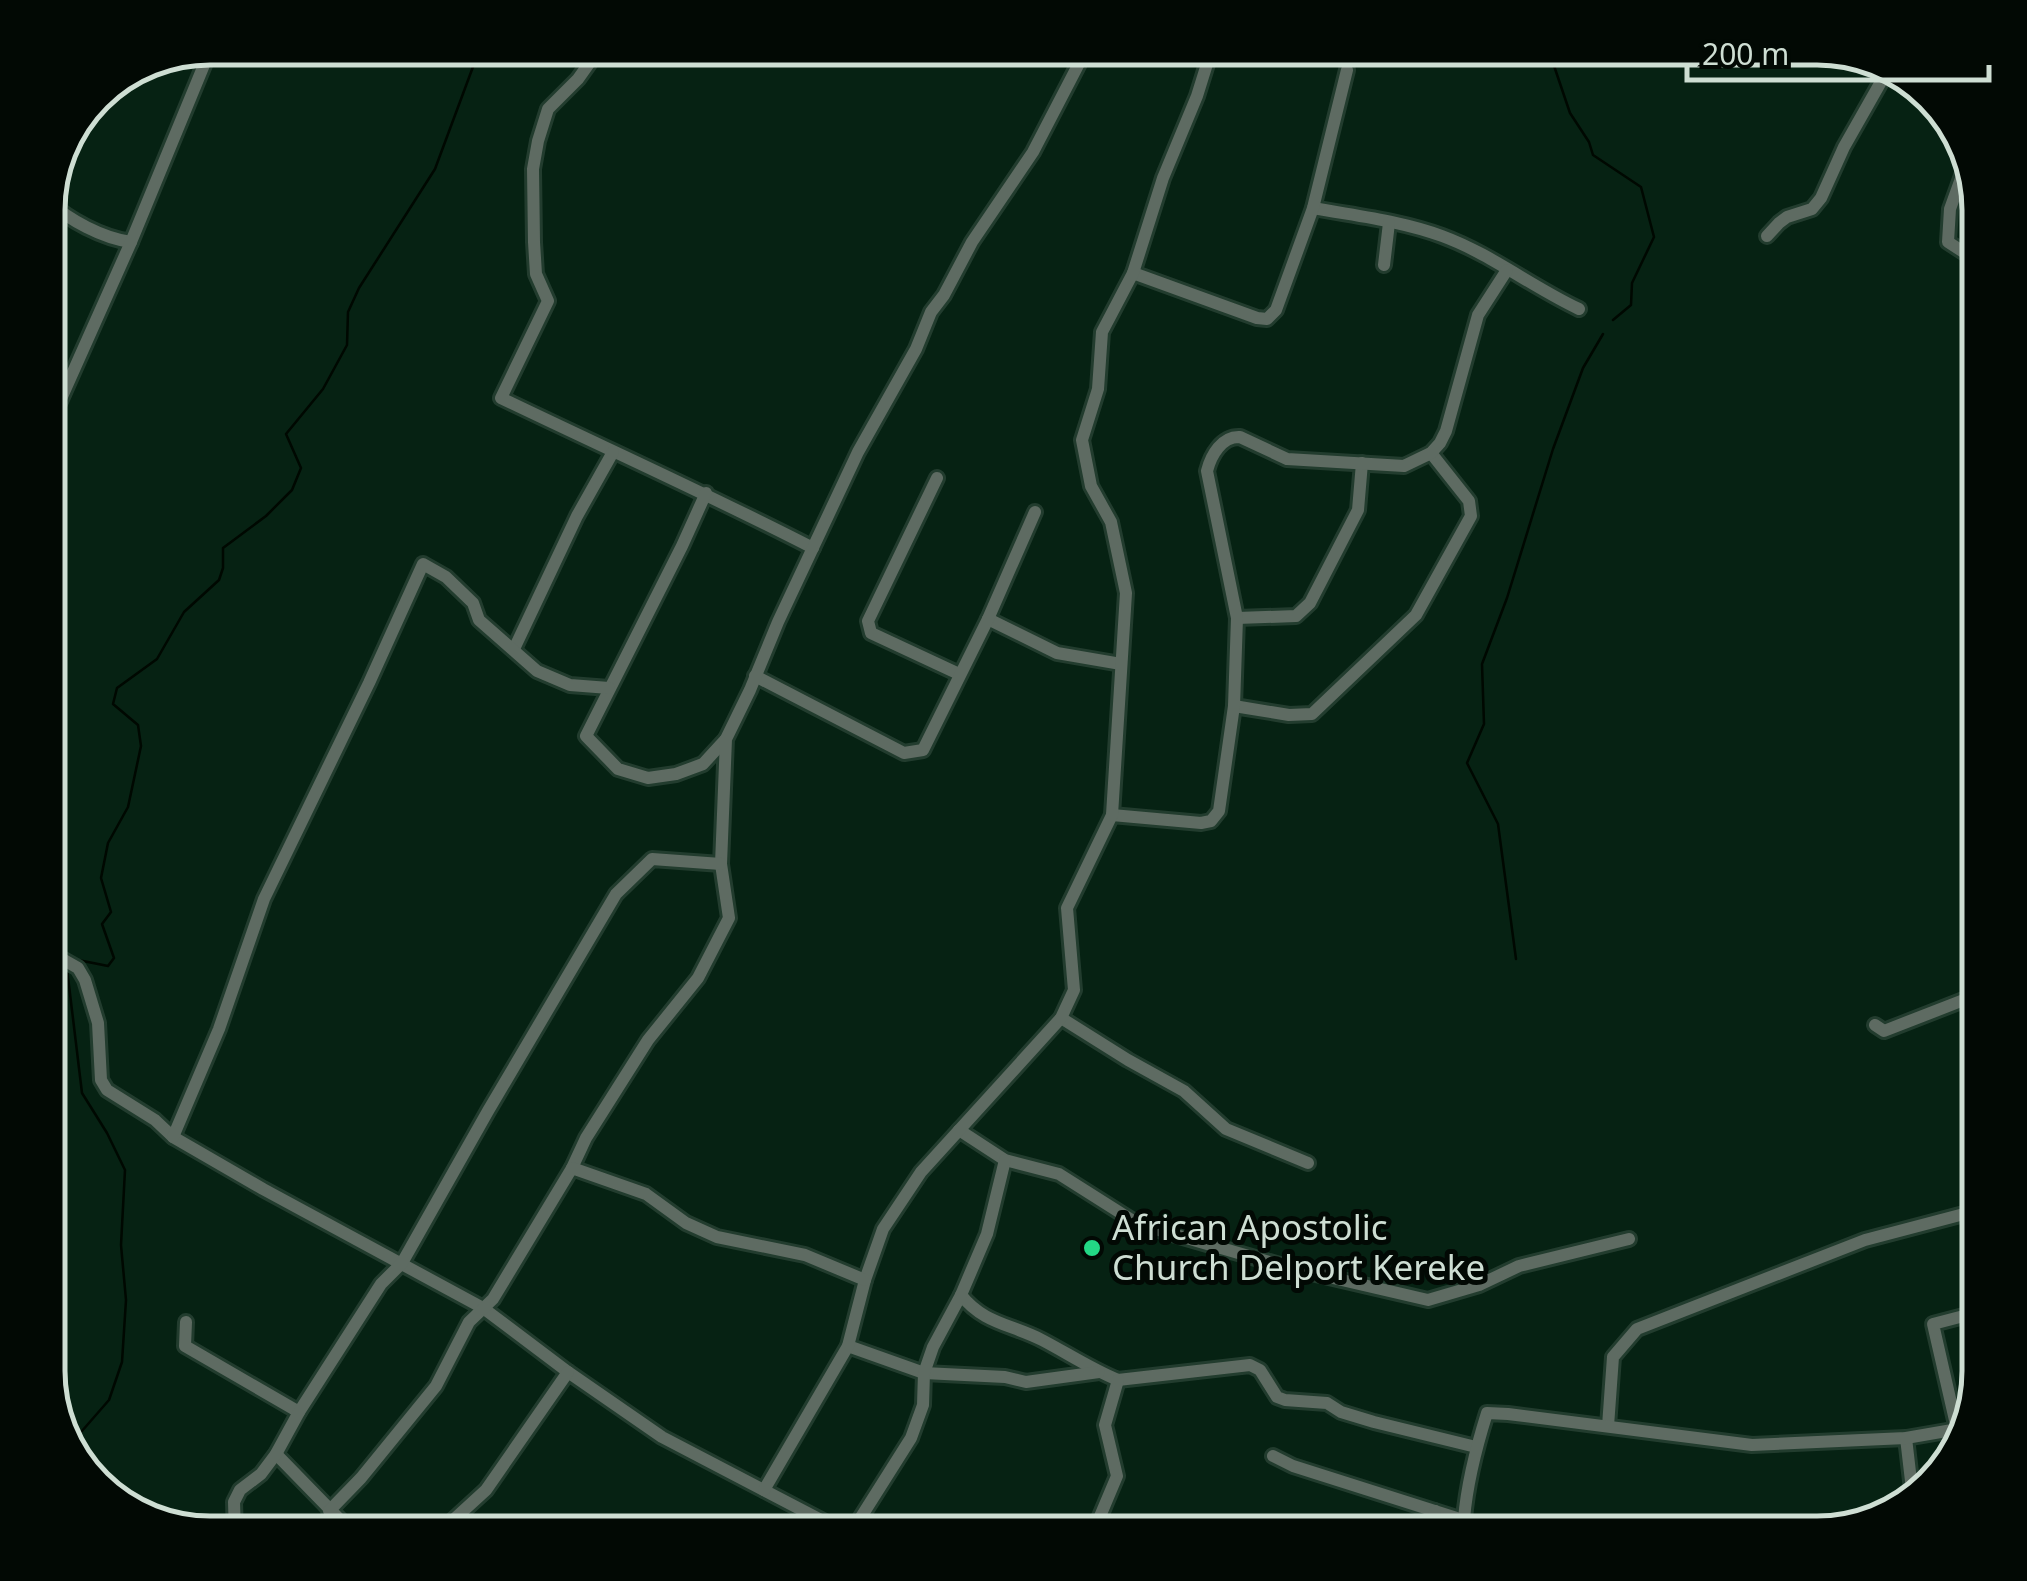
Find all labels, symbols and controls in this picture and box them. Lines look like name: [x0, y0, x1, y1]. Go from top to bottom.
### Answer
scale bar: [1687, 20, 1990, 82]
text: 200 m: [1702, 33, 1789, 74]
place label: African Apostolic Church Delport Kereke: [1112, 1203, 1485, 1290]
marker: African Apostolic Church Delport Kereke: [1081, 1237, 1103, 1259]

